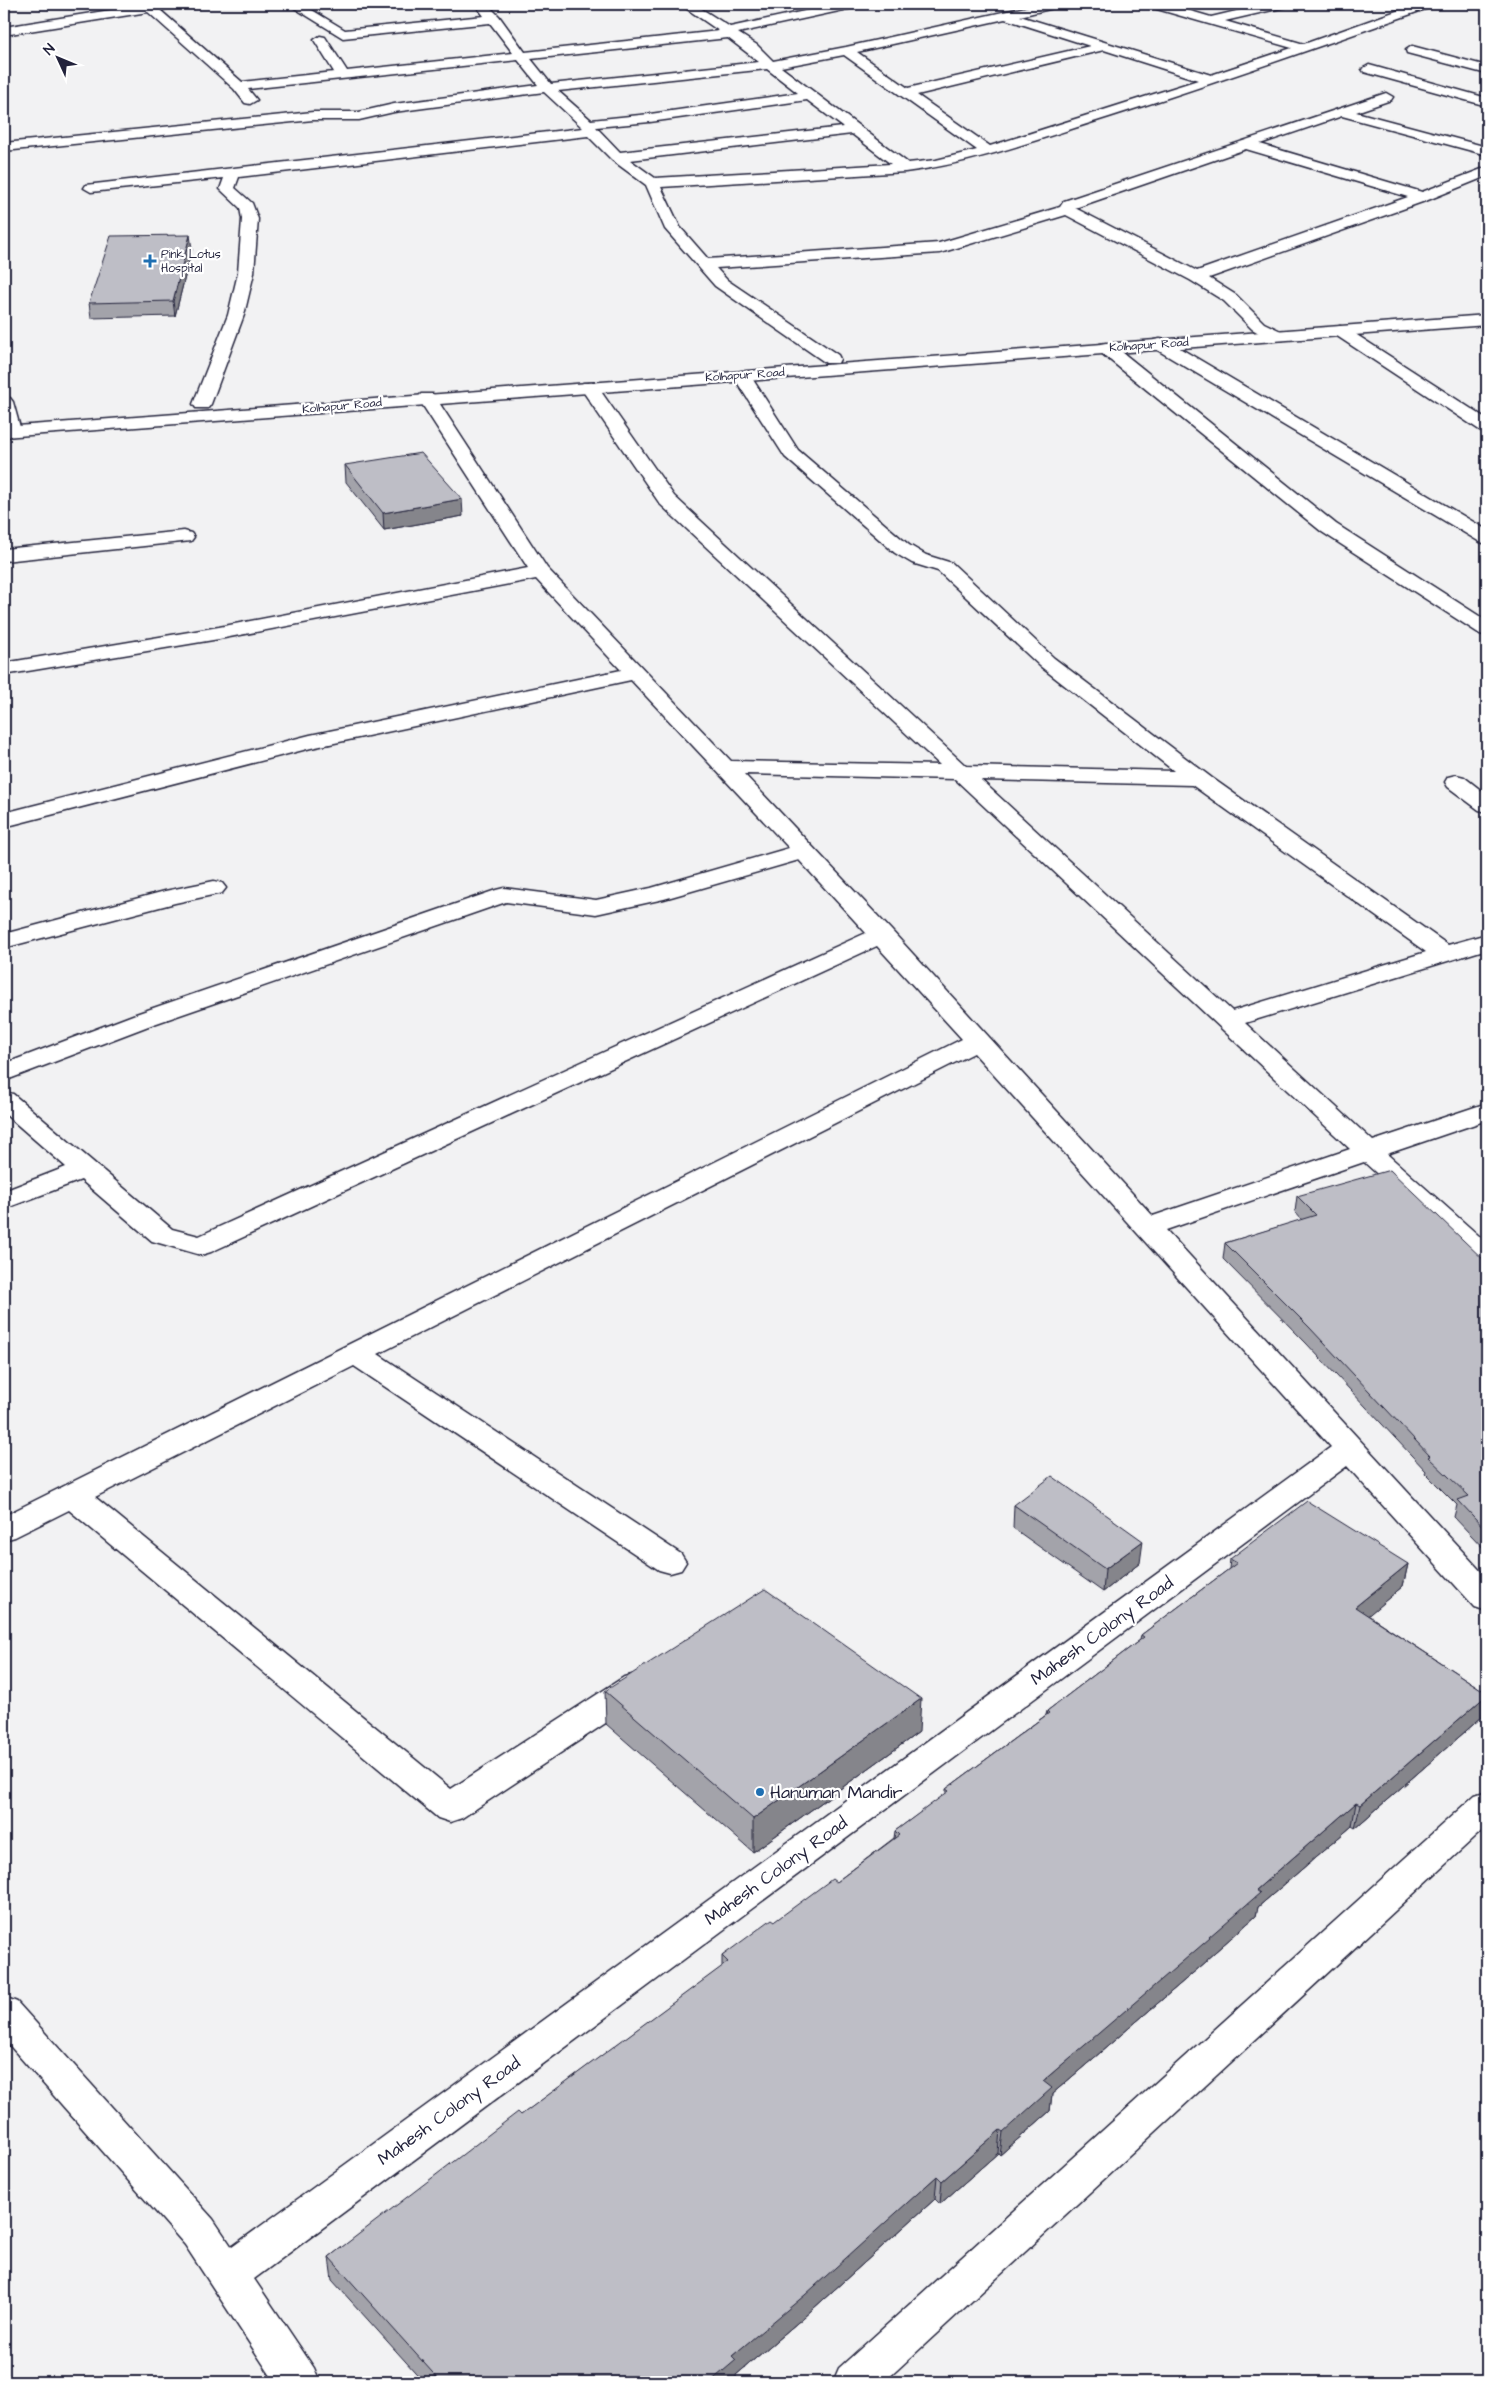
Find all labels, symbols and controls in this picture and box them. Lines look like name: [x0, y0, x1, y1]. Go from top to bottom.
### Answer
north arrow: [32, 32, 82, 82]
text: N: [39, 39, 60, 60]
place label: Pink Lotus Hospital: [161, 246, 221, 277]
marker: Pink Lotus Hospital: [143, 254, 157, 268]
street label: Kolhapur Road: [1109, 334, 1189, 356]
street label: Kolhapur Road: [705, 364, 785, 386]
street label: Kolhapur Road: [302, 394, 382, 418]
street label: Mahesh Colony Road: [1025, 1571, 1179, 1692]
place label: Hanuman Mandir: [770, 1780, 903, 1805]
marker: Hanuman Mandir: [754, 1786, 766, 1798]
street label: Mahesh Colony Road: [699, 1811, 853, 1932]
street label: Mahesh Colony Road: [372, 2051, 526, 2172]

